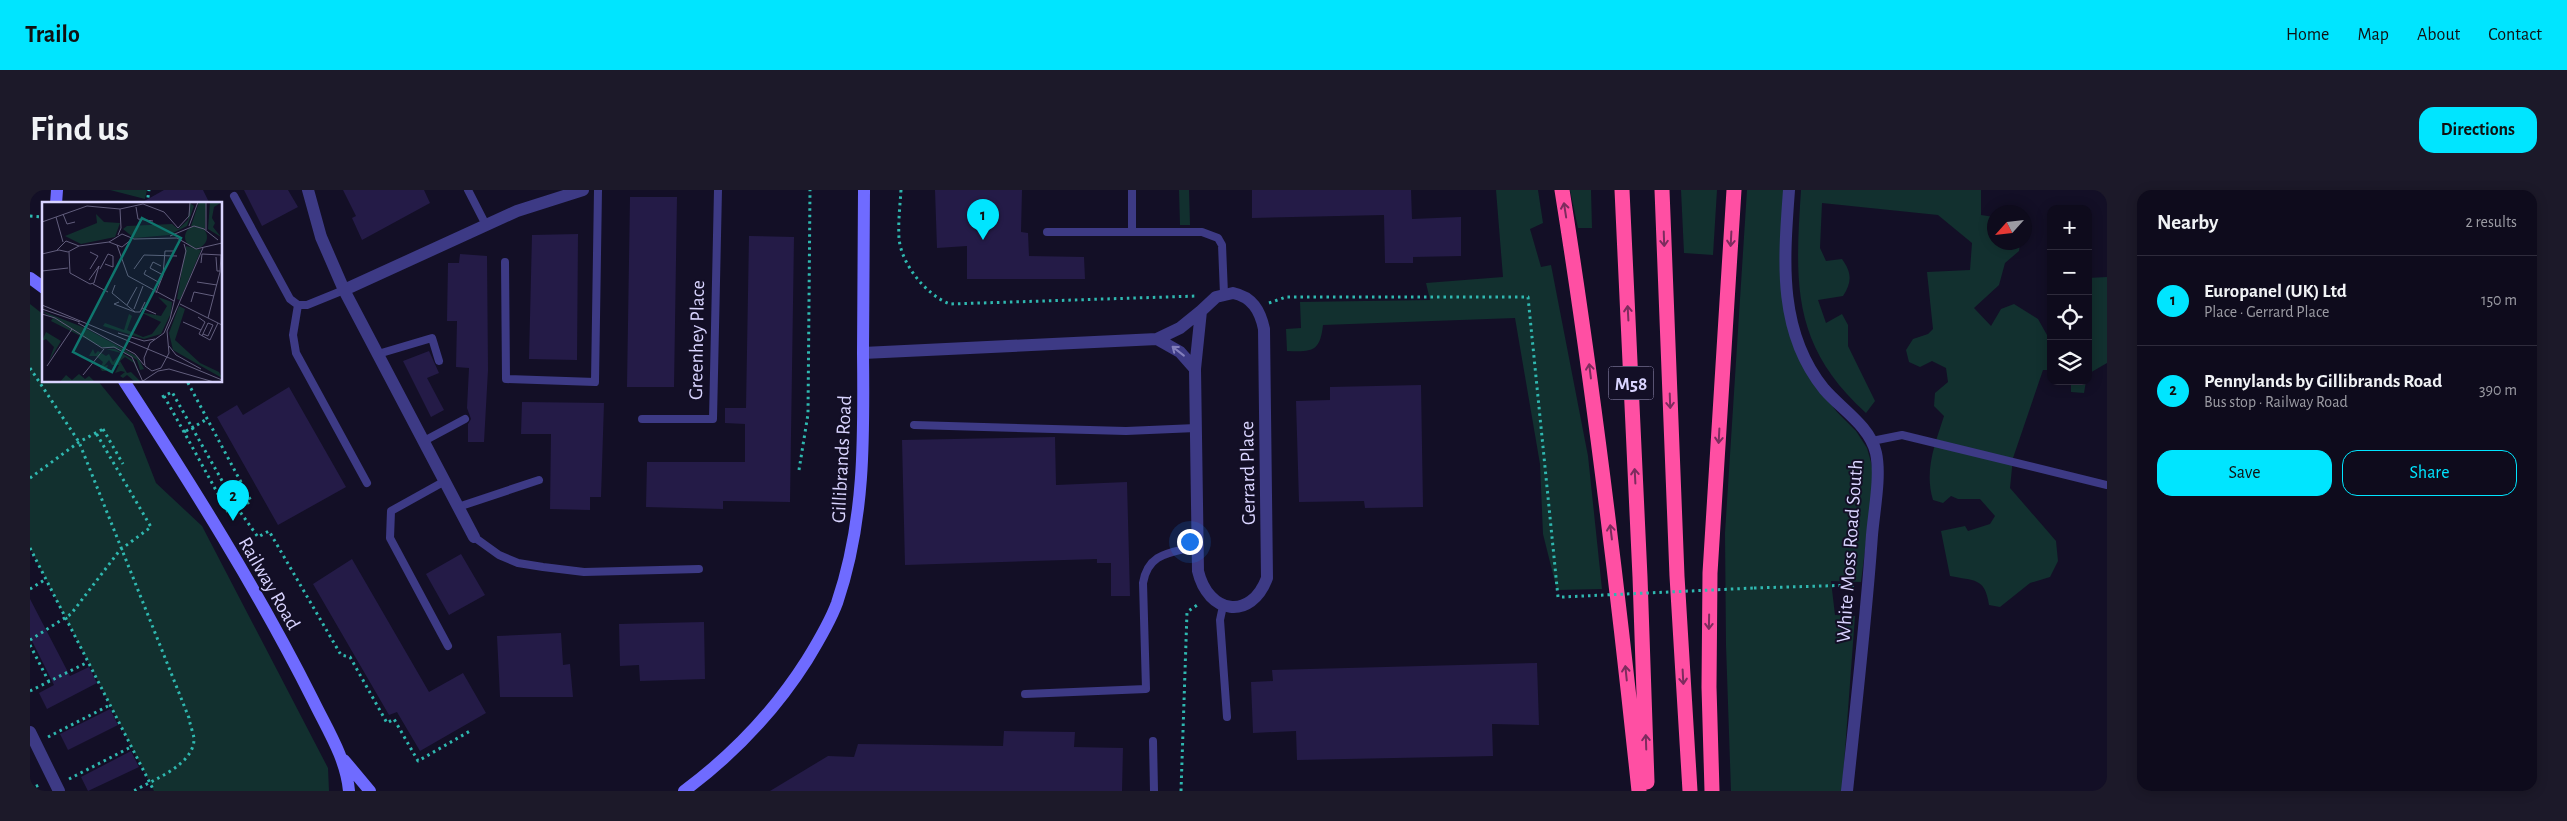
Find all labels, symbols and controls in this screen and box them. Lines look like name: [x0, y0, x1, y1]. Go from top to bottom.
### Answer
text: Trailo: [25, 23, 80, 47]
text: Home: [2286, 26, 2329, 44]
text: Map: [2357, 26, 2389, 44]
text: About: [2417, 26, 2460, 44]
text: Contact: [2488, 26, 2542, 44]
button: Directions: [2419, 107, 2537, 153]
text: Find us: [30, 112, 129, 147]
pin: 1: [967, 199, 999, 240]
inset map: [42, 202, 222, 382]
one-way arrow: [1560, 202, 1570, 218]
north arrow: [1987, 205, 2032, 250]
map controls: [2047, 205, 2092, 385]
button: +: [2047, 205, 2092, 250]
text: Nearby: [2157, 212, 2218, 233]
text: 2 results: [2465, 214, 2517, 230]
one-way arrow: [1659, 230, 1668, 246]
one-way arrow: [1726, 230, 1736, 246]
button: −: [2047, 250, 2092, 295]
street label: Greenhey Place: [686, 280, 708, 400]
text: Europanel (UK) Ltd: [2204, 282, 2347, 301]
text: 1: [2170, 292, 2176, 308]
text: 150 m: [2481, 292, 2517, 308]
button: locate: [2047, 295, 2092, 340]
text: Place · Gerrard Place: [2204, 304, 2329, 320]
one-way arrow: [1623, 306, 1632, 322]
button: layers: [2047, 340, 2092, 385]
one-way arrow: [1172, 346, 1185, 357]
one-way arrow: [1585, 363, 1595, 379]
road number: M58: [1608, 367, 1654, 400]
text: Pennylands by Gillibrands Road: [2204, 372, 2442, 391]
text: 2: [2169, 382, 2177, 398]
text: 390 m: [2479, 382, 2517, 398]
one-way arrow: [1665, 393, 1674, 409]
text: Bus stop · Railway Road: [2204, 394, 2348, 410]
street label: Gillibrands Road: [829, 395, 855, 524]
street label: Gerrard Place: [1237, 421, 1259, 525]
one-way arrow: [1715, 428, 1724, 444]
button: Save: [2157, 450, 2332, 496]
button: Share: [2342, 450, 2517, 496]
street label: White Moss Road South: [1834, 459, 1866, 643]
one-way arrow: [1631, 468, 1640, 484]
pin: 2: [217, 480, 249, 521]
one-way arrow: [1605, 524, 1615, 540]
your location: [1177, 529, 1203, 555]
street label: Railway Road: [235, 534, 304, 633]
one-way arrow: [1704, 614, 1714, 630]
one-way arrow: [1621, 665, 1631, 681]
one-way arrow: [1678, 668, 1687, 684]
one-way arrow: [1641, 735, 1650, 751]

